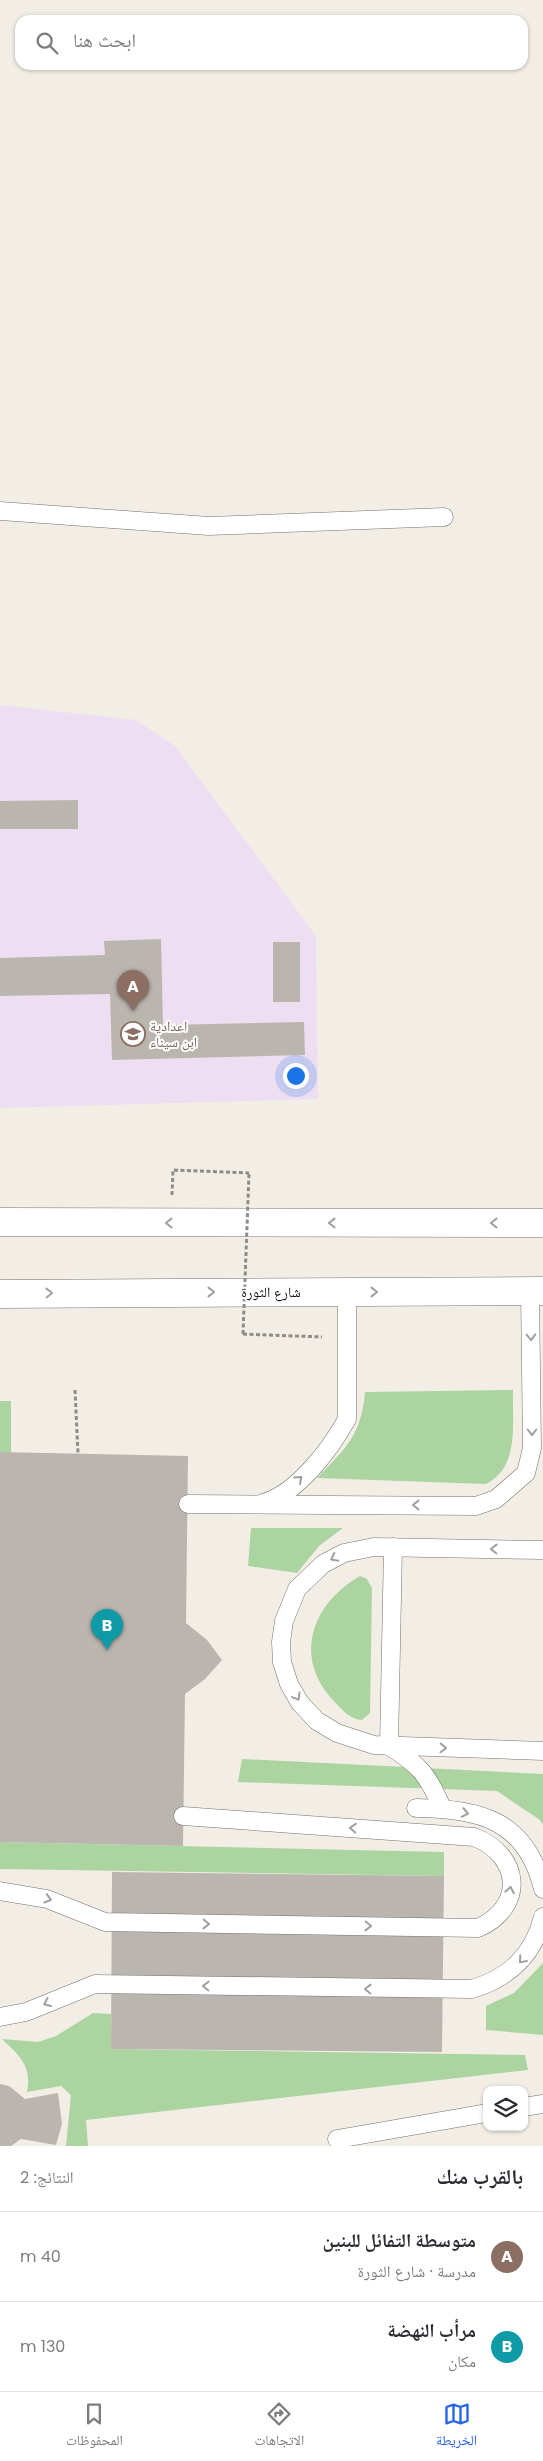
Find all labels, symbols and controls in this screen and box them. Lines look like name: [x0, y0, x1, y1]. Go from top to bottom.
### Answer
search box: [15, 15, 528, 70]
text: ابحث هنا: [73, 27, 136, 54]
icon: search: [33, 29, 61, 57]
pin: A: [117, 970, 149, 1011]
place label: اعدادية ابن سيناء: [150, 1016, 197, 1052]
school or university icon: اعدادية ابن سيناء: [120, 1021, 146, 1047]
your location: [283, 1063, 309, 1089]
one-way arrow: [165, 1218, 173, 1228]
one-way arrow: [328, 1218, 336, 1228]
one-way arrow: [490, 1218, 498, 1228]
street label: شارع الثورة: [241, 1282, 301, 1302]
one-way arrow: [208, 1287, 215, 1297]
one-way arrow: [370, 1287, 378, 1297]
one-way arrow: [45, 1288, 53, 1299]
one-way arrow: [526, 1334, 536, 1341]
one-way arrow: [527, 1429, 537, 1437]
one-way arrow: [293, 1476, 302, 1485]
one-way arrow: [412, 1500, 420, 1510]
one-way arrow: [490, 1544, 498, 1554]
one-way arrow: [330, 1552, 339, 1562]
pin: B: [91, 1609, 123, 1650]
one-way arrow: [290, 1692, 300, 1701]
one-way arrow: [439, 1742, 447, 1753]
one-way arrow: [460, 1807, 469, 1817]
one-way arrow: [348, 1822, 356, 1833]
one-way arrow: [505, 1886, 515, 1895]
one-way arrow: [43, 1894, 51, 1904]
one-way arrow: [202, 1919, 210, 1929]
one-way arrow: [365, 1921, 373, 1932]
one-way arrow: [518, 1955, 527, 1964]
one-way arrow: [202, 1981, 210, 1991]
one-way arrow: [364, 1984, 372, 1994]
one-way arrow: [43, 1996, 52, 2007]
map controls: [483, 2086, 528, 2131]
button: layers: [483, 2086, 528, 2131]
text: بالقرب منك: [437, 2162, 523, 2191]
text: النتائج: 2: [20, 2166, 74, 2189]
text: متوسطة التفائل للبنين: [323, 2227, 476, 2254]
text: 40 m: [20, 2245, 61, 2268]
text: A: [501, 2245, 513, 2268]
text: مدرسة · شارع الثورة: [357, 2260, 476, 2283]
text: مرأب النهضة: [387, 2317, 476, 2344]
text: 130 m: [20, 2335, 65, 2358]
text: B: [502, 2335, 512, 2358]
text: مكان: [448, 2350, 476, 2373]
tab: المحفوظات: [66, 2400, 123, 2454]
tab: الاتجاهات: [255, 2400, 304, 2454]
tab: الخريطة: [436, 2400, 477, 2454]

